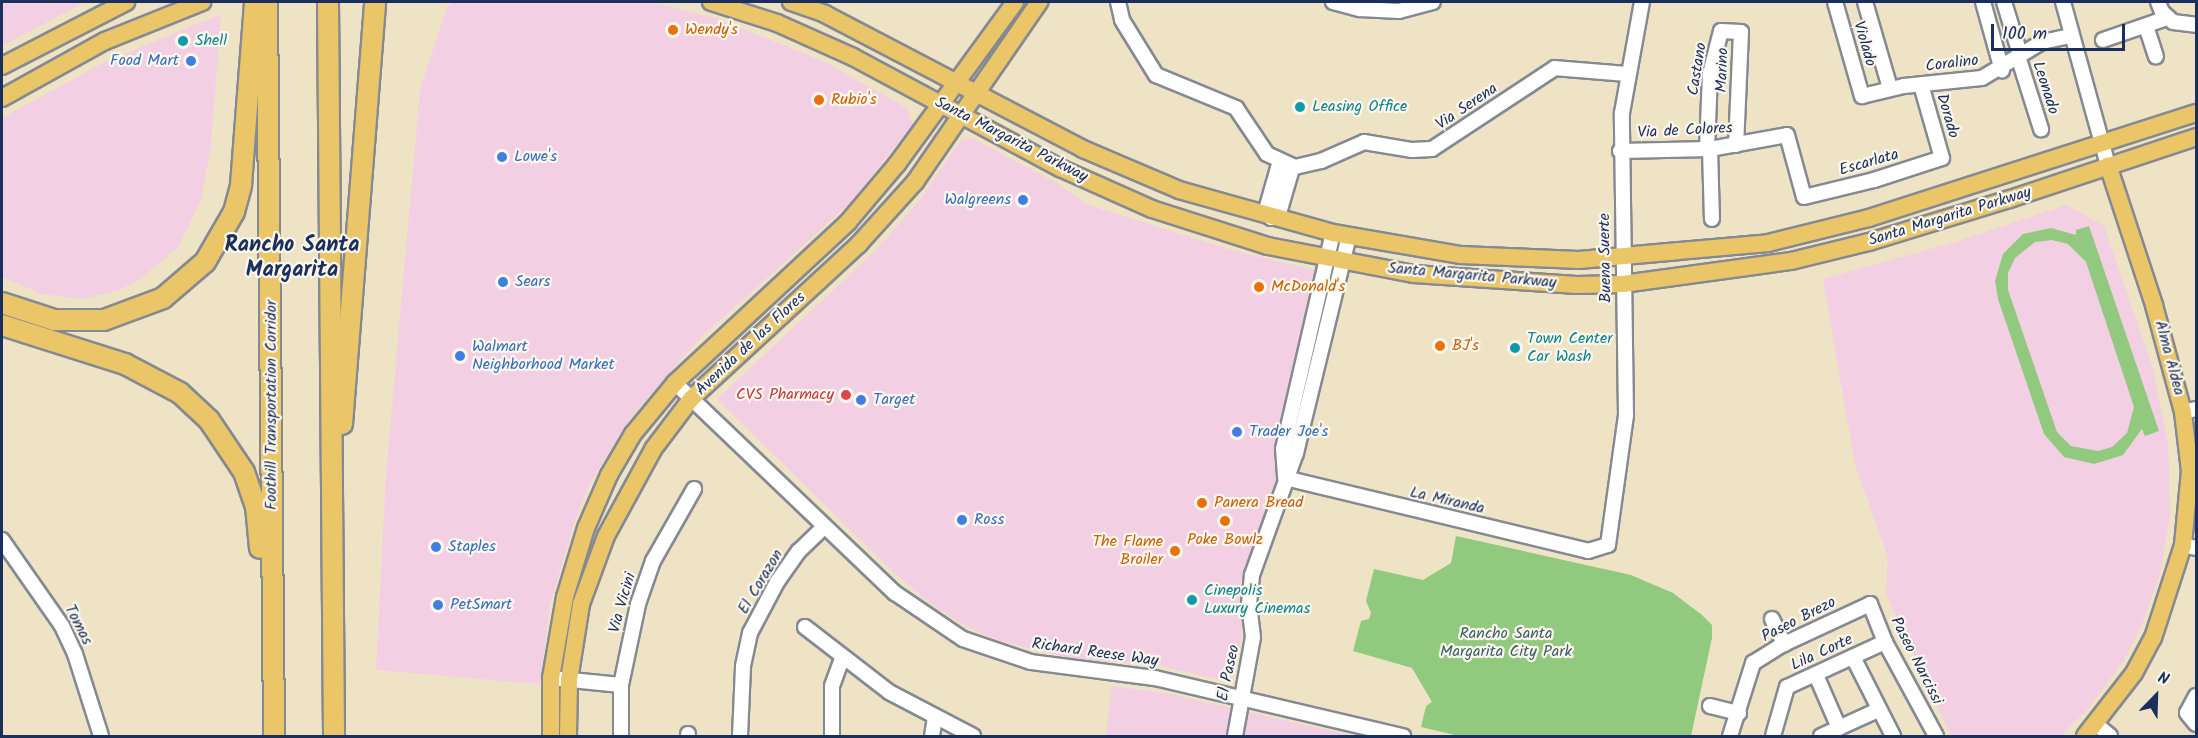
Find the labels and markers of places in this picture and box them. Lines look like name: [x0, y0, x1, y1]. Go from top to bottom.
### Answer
place label: Wendy's: [685, 20, 738, 40]
marker: Wendy's: [666, 23, 680, 37]
place label: Shell: [195, 31, 227, 51]
marker: Shell: [176, 34, 190, 48]
place label: Food Mart: [110, 51, 179, 71]
marker: Food Mart: [184, 54, 198, 68]
place label: Rubio's: [831, 90, 877, 110]
marker: Rubio's: [812, 93, 826, 107]
place label: Leasing Office: [1312, 97, 1407, 117]
marker: Leasing Office: [1293, 100, 1307, 114]
place label: Lowe's: [514, 147, 557, 167]
marker: Lowe's: [495, 150, 509, 164]
place label: Walgreens: [944, 190, 1011, 210]
marker: Walgreens: [1016, 193, 1030, 207]
place label: Sears: [515, 272, 550, 292]
marker: Sears: [496, 275, 510, 289]
place label: McDonald's: [1271, 277, 1345, 297]
marker: McDonald's: [1252, 280, 1266, 294]
place label: Town Center Car Wash: [1527, 329, 1613, 367]
place label: BJ's: [1452, 336, 1479, 356]
place label: Walmart Neighborhood Market: [472, 337, 615, 375]
marker: BJ's: [1433, 339, 1447, 353]
marker: Town Center Car Wash: [1508, 341, 1522, 355]
marker: Walmart Neighborhood Market: [453, 349, 467, 363]
place label: CVS Pharmacy: [736, 385, 834, 405]
marker: CVS Pharmacy: [839, 388, 853, 402]
place label: Target: [873, 390, 915, 410]
marker: Target: [854, 393, 868, 407]
place label: Trader Joe's: [1249, 422, 1328, 442]
marker: Trader Joe's: [1230, 425, 1244, 439]
place label: Panera Bread: [1214, 493, 1303, 513]
marker: Panera Bread: [1195, 496, 1209, 510]
place label: Ross: [974, 510, 1004, 530]
marker: Ross: [955, 513, 969, 527]
marker: Poke Bowlz: [1218, 514, 1232, 528]
place label: Poke Bowlz: [1187, 530, 1263, 550]
place label: The Flame Broiler: [1093, 532, 1163, 570]
place label: Staples: [448, 537, 496, 557]
marker: Staples: [429, 540, 443, 554]
marker: The Flame Broiler: [1168, 544, 1182, 558]
place label: Cinepolis Luxury Cinemas: [1204, 581, 1310, 619]
marker: Cinepolis Luxury Cinemas: [1185, 593, 1199, 607]
place label: PetSmart: [450, 595, 512, 615]
marker: PetSmart: [431, 598, 445, 612]

